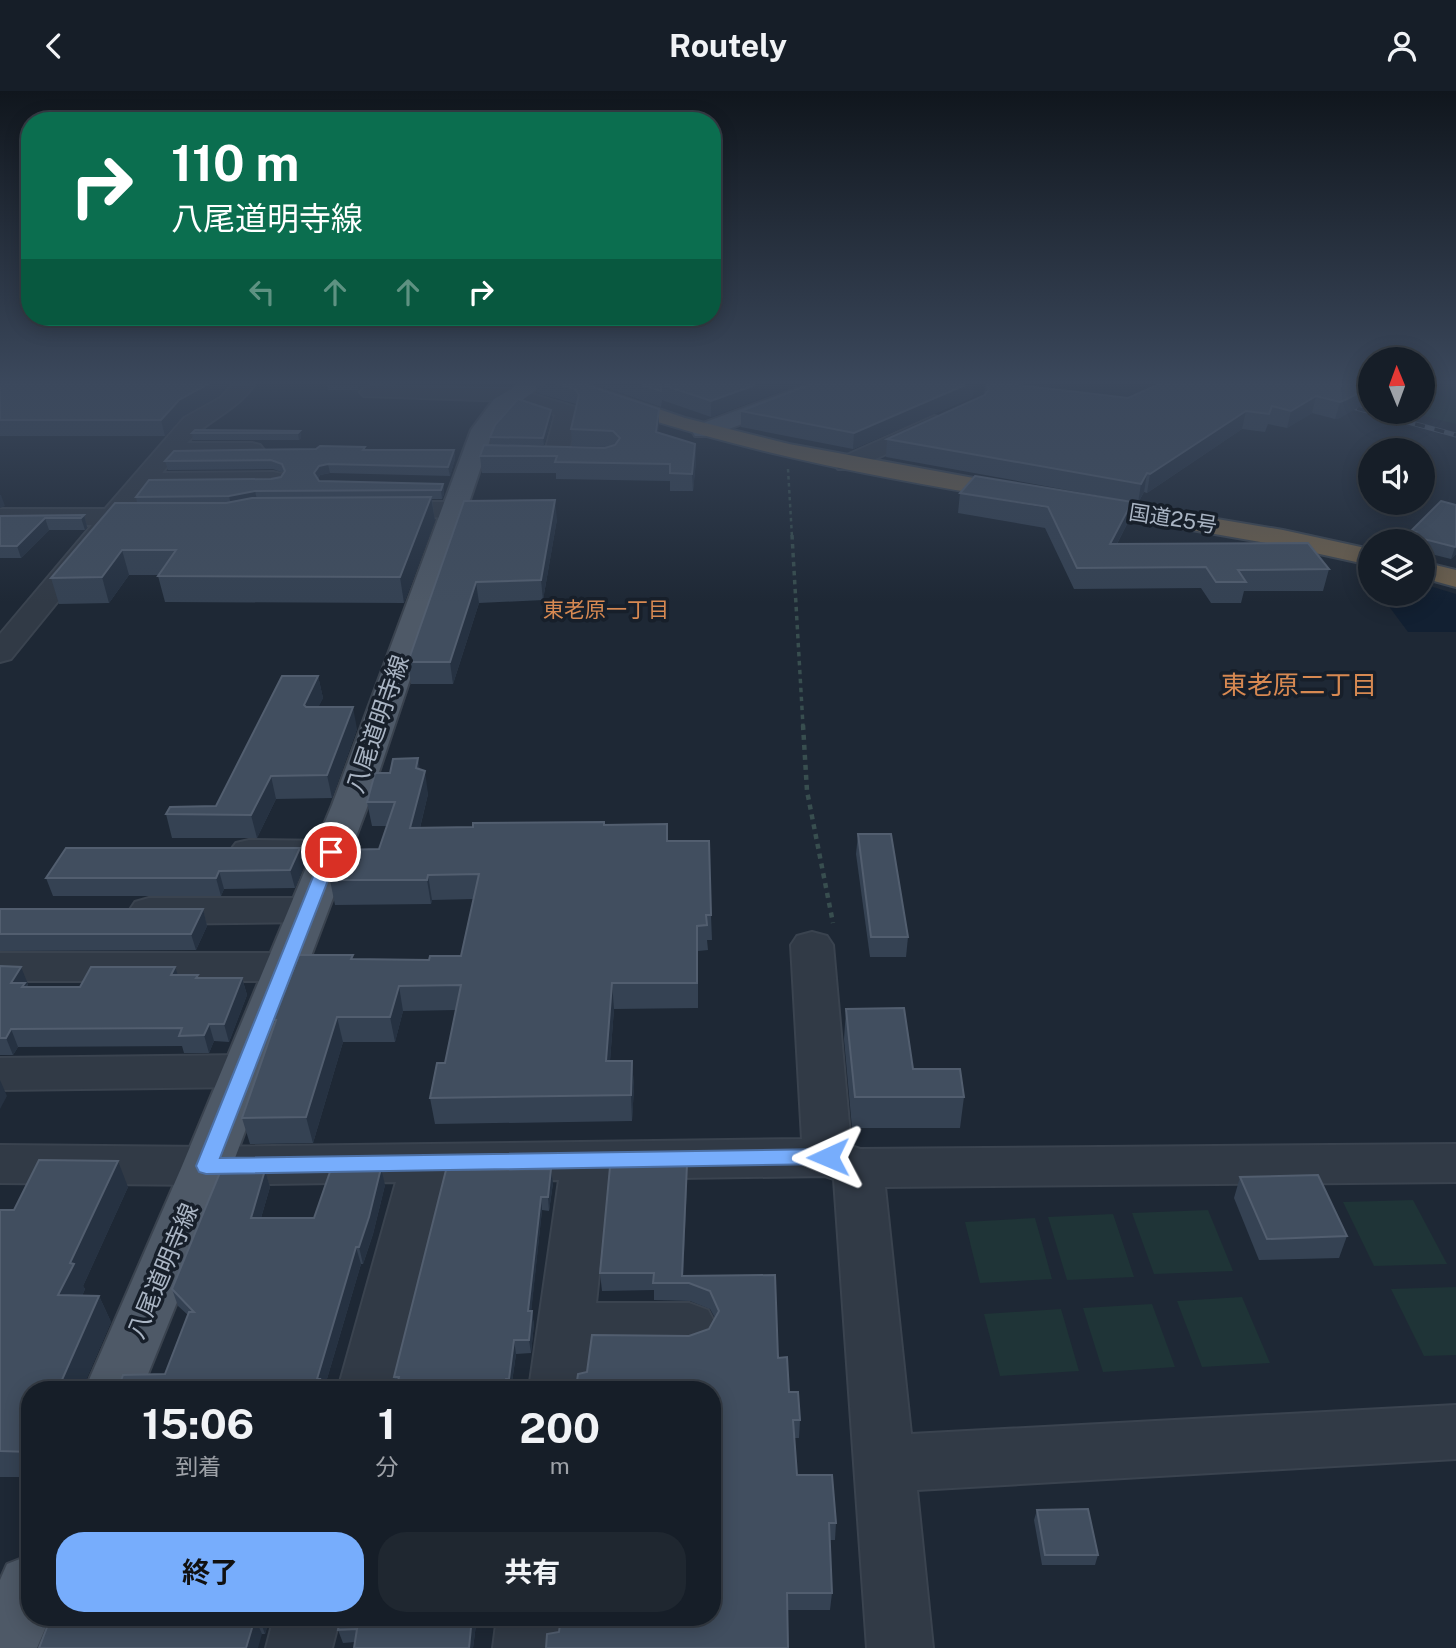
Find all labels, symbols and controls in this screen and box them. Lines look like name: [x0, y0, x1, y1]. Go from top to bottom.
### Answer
icon: back: [35, 27, 73, 65]
text: Routely: [669, 27, 787, 64]
icon: person: [1383, 27, 1421, 65]
text: 110 m: [171, 134, 299, 192]
icon: right: [56, 140, 147, 231]
text: 八尾道明寺線: [171, 200, 363, 237]
icon: left: [243, 273, 281, 311]
icon: ahead: [316, 273, 354, 311]
icon: ahead: [389, 273, 427, 311]
icon: right: [462, 273, 500, 311]
north arrow: [1358, 347, 1435, 423]
map controls: [1358, 347, 1435, 606]
button: sound: [1358, 438, 1435, 515]
street label: 国道25号: [1127, 499, 1219, 538]
button: layers: [1358, 529, 1435, 606]
district label: 東老原一丁目: [543, 597, 669, 622]
street label: 八尾道明寺線: [340, 651, 414, 796]
district label: 東老原二丁目: [1221, 669, 1377, 700]
pin: [301, 822, 361, 882]
icon: arrive: [312, 833, 350, 871]
position arrow: [791, 1120, 865, 1194]
street label: 八尾道明寺線: [121, 1199, 203, 1342]
text: 15:06: [142, 1399, 254, 1448]
text: 1: [378, 1399, 396, 1448]
text: 200: [519, 1403, 600, 1452]
text: m: [550, 1452, 570, 1479]
text: 到着: [175, 1453, 221, 1480]
text: 分: [375, 1453, 398, 1480]
button: 終了: [56, 1532, 364, 1612]
button: 共有: [378, 1532, 686, 1612]

